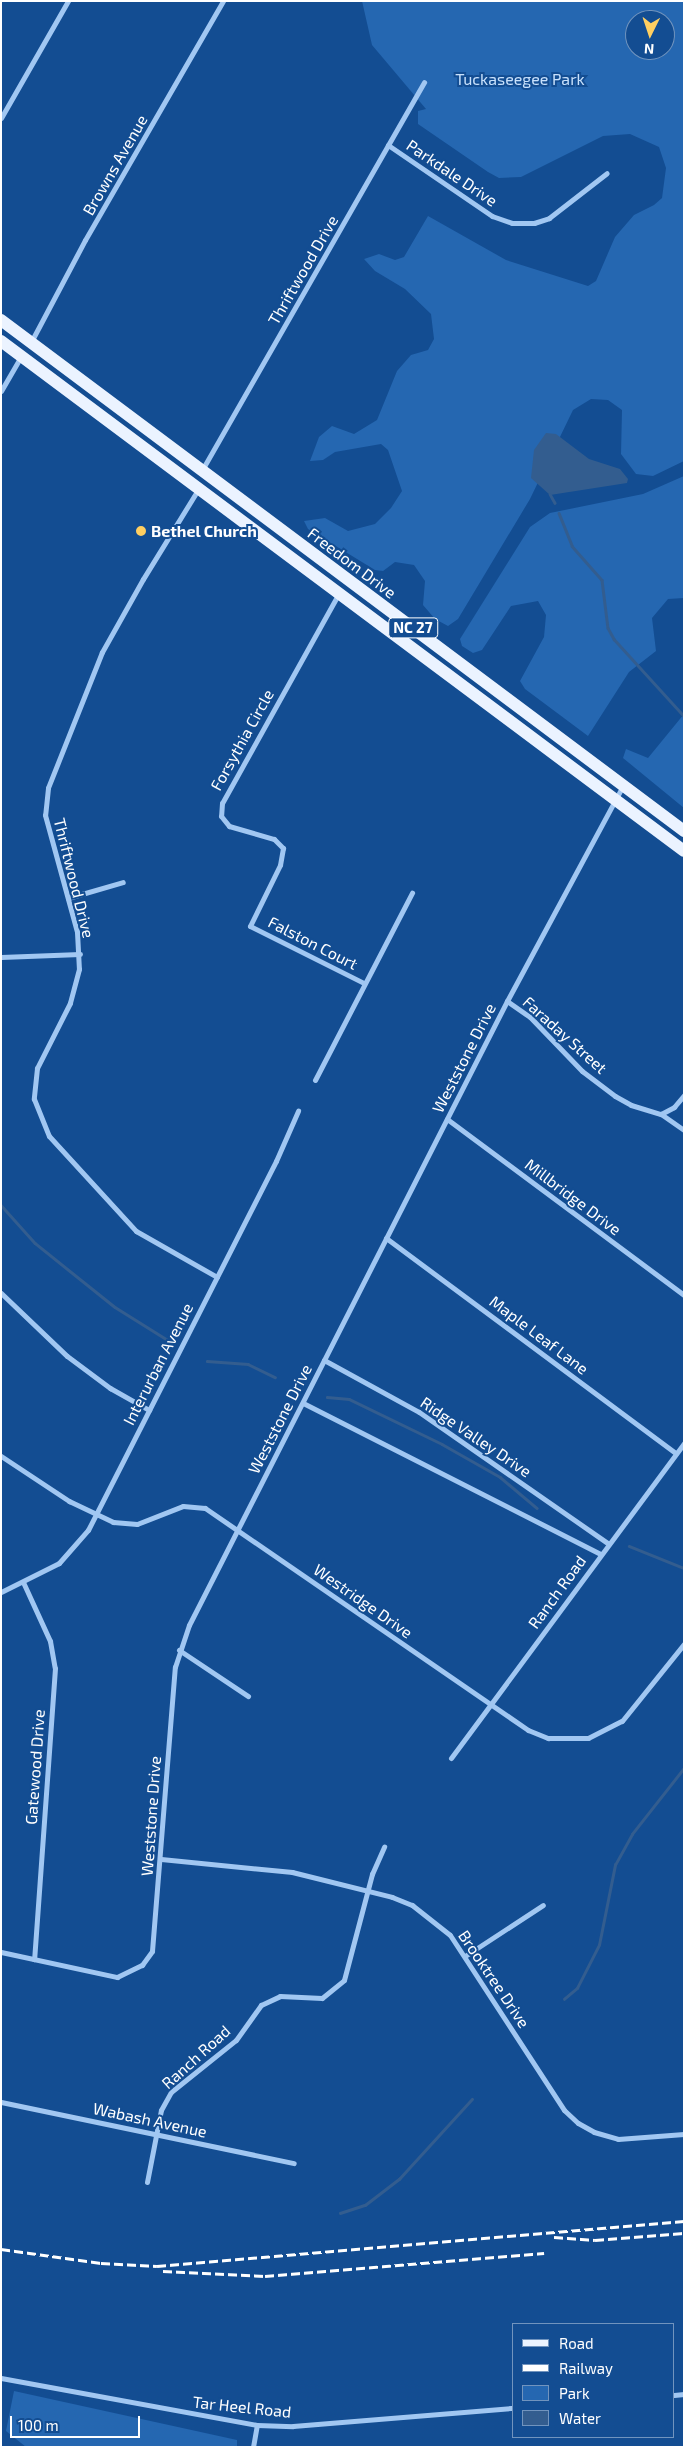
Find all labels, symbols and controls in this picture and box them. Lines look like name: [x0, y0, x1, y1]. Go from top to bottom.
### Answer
north arrow: [625, 10, 675, 60]
text: N: [643, 41, 655, 58]
park label: Tuckaseegee Park: [455, 69, 585, 89]
street label: Browns Avenue: [78, 111, 152, 219]
street label: Parkdale Drive: [403, 136, 501, 210]
street label: Thriftwood Drive: [264, 212, 342, 328]
place label: Bethel Church: [151, 521, 257, 541]
street label: Freedom Drive: [304, 524, 400, 602]
marker: Bethel Church: [135, 525, 147, 537]
road number: NC 27: [388, 616, 438, 640]
street label: Forsythia Circle: [206, 686, 278, 794]
street label: Thriftwood Drive: [50, 816, 98, 940]
street label: Falston Court: [265, 912, 361, 974]
street label: Faraday Street: [519, 992, 611, 1078]
street label: Weststone Drive: [428, 1000, 500, 1116]
street label: Millbridge Drive: [521, 1155, 625, 1239]
street label: Maple Leaf Lane: [486, 1291, 592, 1379]
street label: Interurban Avenue: [119, 1300, 197, 1428]
street label: Weststone Drive: [244, 1361, 316, 1477]
street label: Ridge Valley Drive: [417, 1393, 535, 1481]
street label: Ranch Road: [524, 1552, 590, 1632]
street label: Westridge Drive: [310, 1560, 416, 1642]
street label: Gatewood Drive: [21, 1709, 49, 1825]
street label: Weststone Drive: [137, 1755, 165, 1877]
street label: Brooktree Drive: [454, 1927, 534, 2031]
street label: Ranch Road: [158, 2021, 234, 2093]
street label: Wabash Avenue: [91, 2099, 209, 2141]
legend: [512, 2323, 675, 2438]
text: Road: [559, 2334, 594, 2352]
text: Railway: [559, 2359, 613, 2377]
text: Park: [559, 2384, 590, 2402]
street label: Tar Heel Road: [191, 2392, 293, 2422]
scale bar: [12, 2406, 142, 2438]
text: Water: [559, 2409, 601, 2427]
text: 100 m: [18, 2416, 59, 2434]

